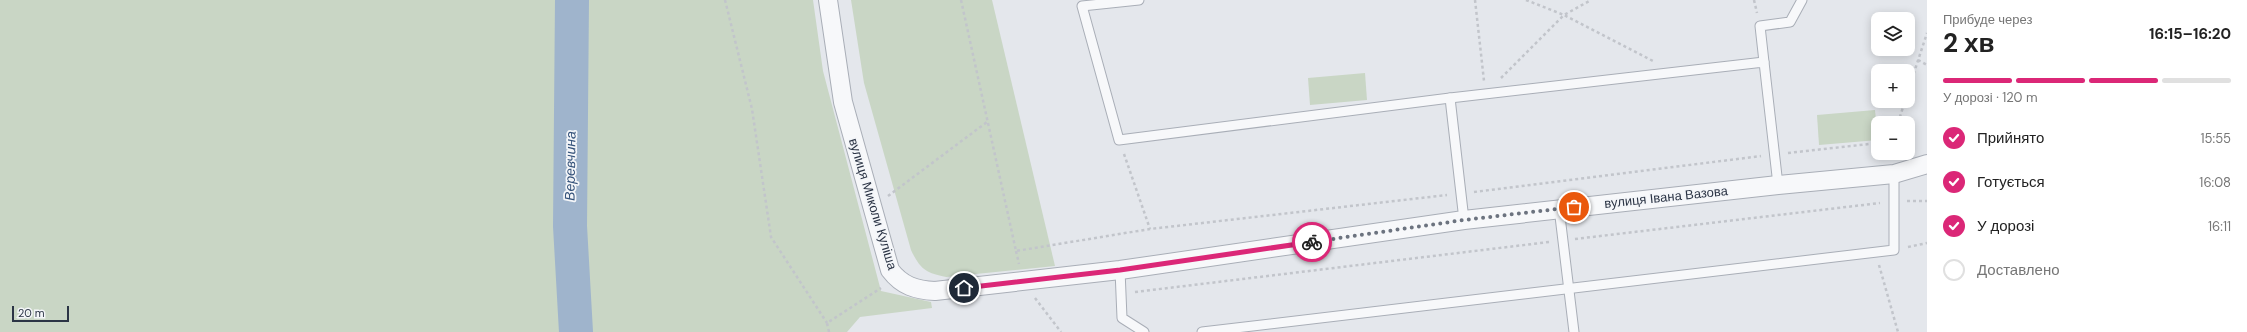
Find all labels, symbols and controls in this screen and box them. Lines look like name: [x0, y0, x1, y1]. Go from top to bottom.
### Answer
text: Прибуде через: [1943, 11, 2032, 28]
map controls: [1871, 12, 1915, 160]
button: layers: [1871, 12, 1915, 56]
text: 16:15–16:20: [2149, 24, 2231, 44]
text: 2 хв: [1943, 26, 1995, 60]
button: +: [1871, 64, 1915, 108]
text: У дорозі · 120 m: [1943, 89, 2038, 106]
button: −: [1871, 116, 1915, 160]
icon: check: [1943, 127, 1965, 149]
text: Прийнято: [1977, 128, 2044, 148]
text: 15:55: [2201, 130, 2231, 147]
water label: Веревчина: [560, 131, 580, 201]
street label: вулиця Миколи Куліша: [845, 136, 901, 273]
icon: check: [1943, 171, 1965, 193]
text: Готується: [1977, 172, 2045, 192]
text: 16:08: [2199, 174, 2231, 191]
street label: вулиця Івана Вазова: [1604, 182, 1729, 212]
pin: [1557, 190, 1591, 224]
icon: bag: [1563, 196, 1585, 218]
icon: check: [1943, 215, 1965, 237]
text: У дорозі: [1977, 216, 2034, 236]
text: 16:11: [2208, 218, 2231, 235]
courier: [1292, 222, 1332, 262]
icon: bike: [1301, 231, 1323, 253]
text: Доставлено: [1977, 260, 2060, 280]
pin: [947, 271, 981, 305]
icon: home: [953, 277, 975, 299]
scale bar: [12, 304, 69, 323]
text: 20 m: [18, 306, 44, 320]

